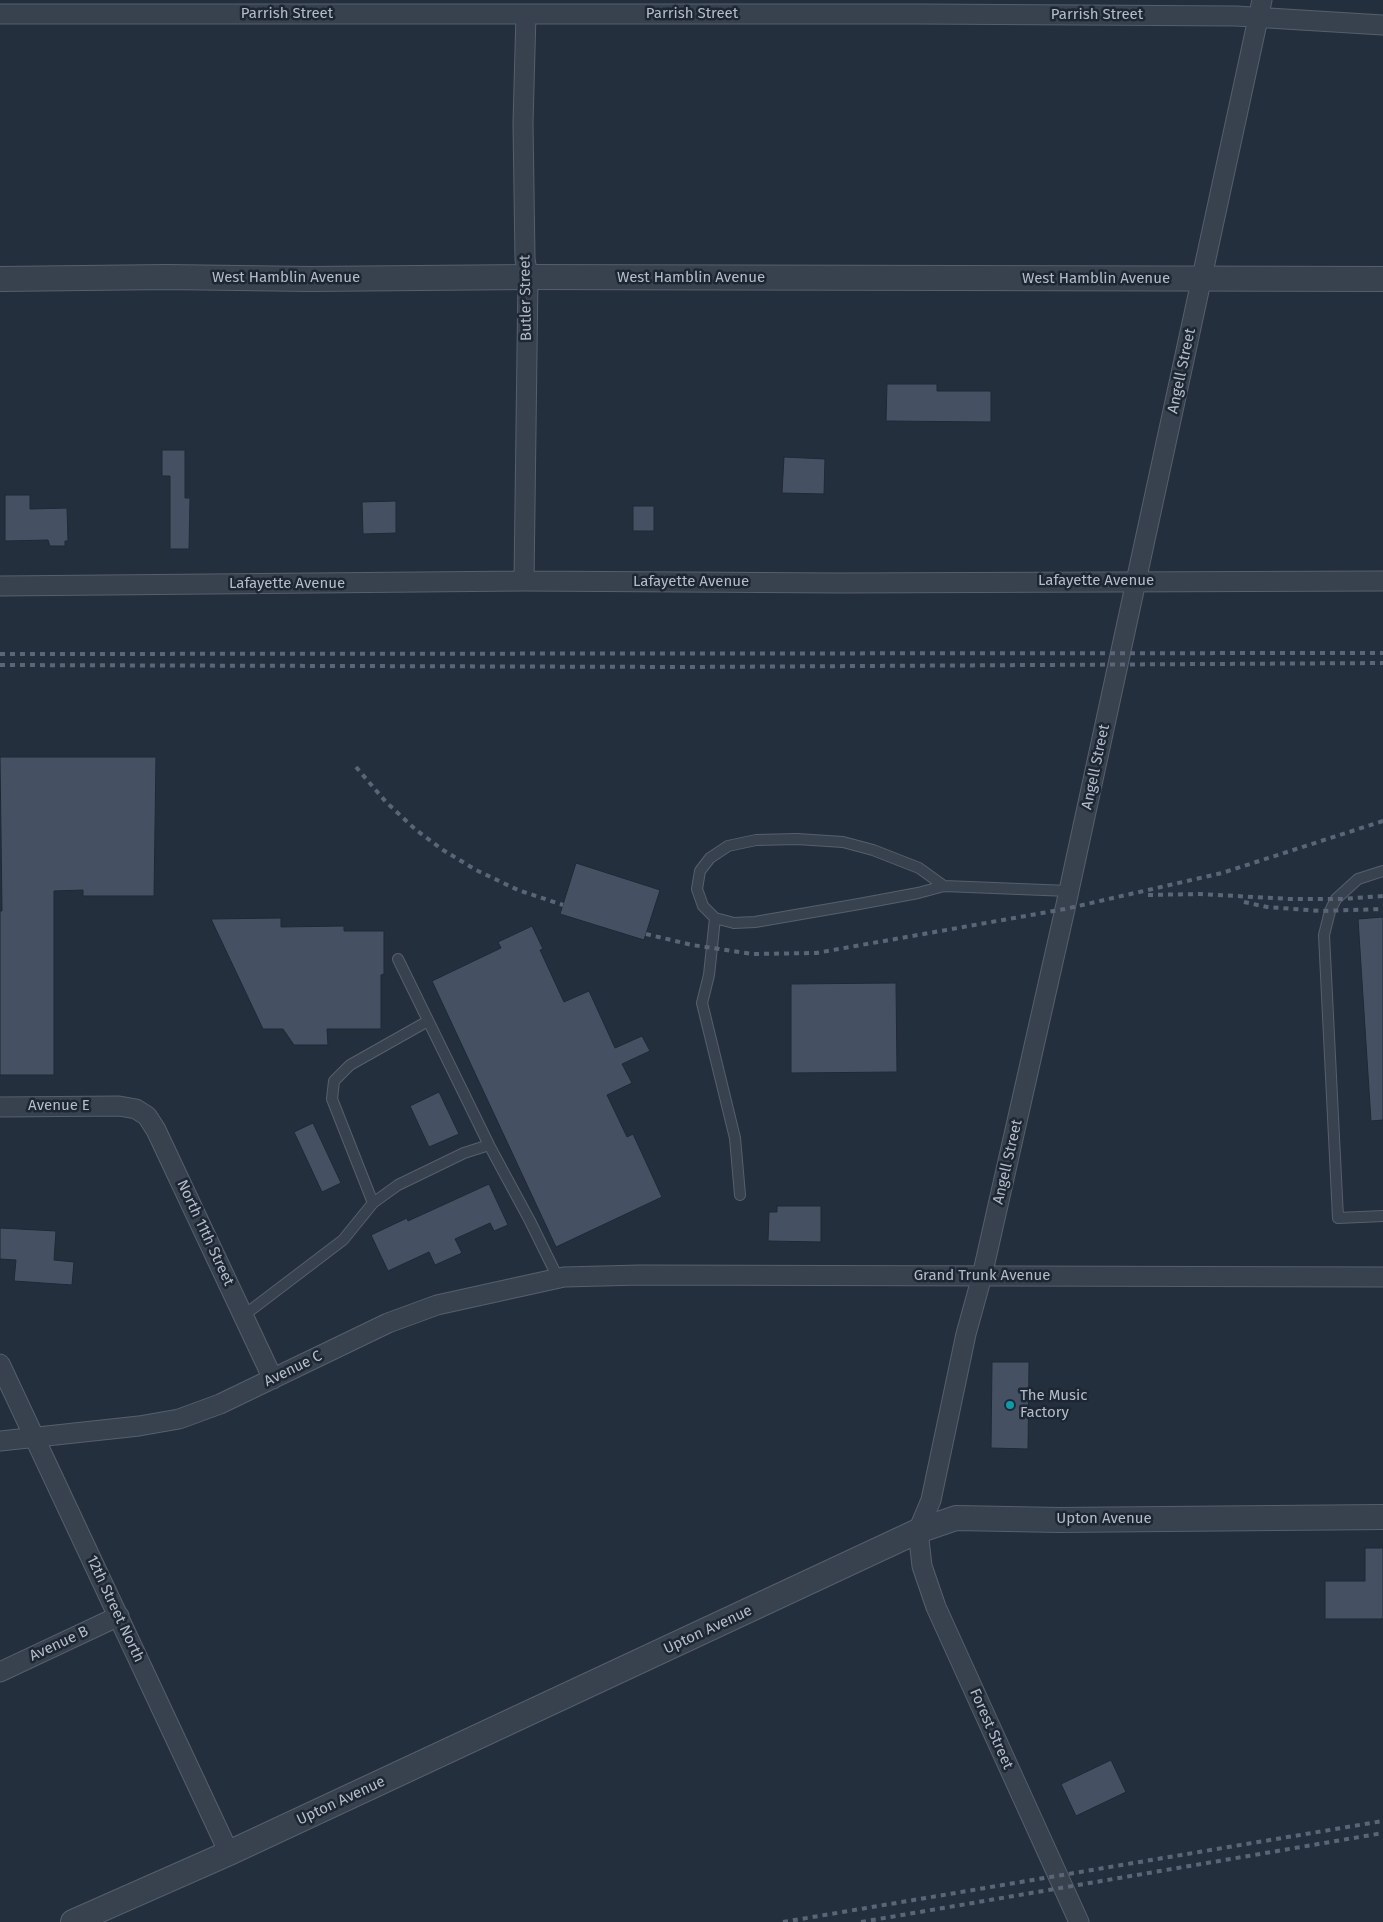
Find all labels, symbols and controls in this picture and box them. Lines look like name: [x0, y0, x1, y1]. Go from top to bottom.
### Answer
street label: Parrish Street: [241, 5, 333, 23]
street label: Parrish Street: [646, 5, 738, 23]
street label: Parrish Street: [1051, 6, 1143, 24]
street label: Butler Street: [516, 255, 536, 341]
street label: West Hamblin Avenue: [212, 269, 360, 287]
street label: West Hamblin Avenue: [617, 269, 765, 287]
street label: West Hamblin Avenue: [1022, 270, 1170, 288]
street label: Angell Street: [1164, 327, 1200, 415]
street label: Lafayette Avenue: [1038, 572, 1154, 590]
street label: Lafayette Avenue: [633, 573, 749, 591]
street label: Lafayette Avenue: [229, 575, 345, 593]
street label: Angell Street: [1078, 723, 1114, 811]
street label: Avenue E: [28, 1097, 90, 1115]
street label: Angell Street: [989, 1118, 1027, 1206]
street label: North 11th Street: [173, 1177, 237, 1289]
street label: Grand Trunk Avenue: [914, 1267, 1050, 1285]
street label: Avenue C: [261, 1347, 325, 1391]
place label: The Music Factory: [1020, 1387, 1087, 1422]
marker: The Music Factory: [1004, 1399, 1016, 1411]
street label: Upton Avenue: [1056, 1510, 1152, 1528]
street label: 12th Street North: [82, 1553, 148, 1665]
street label: Upton Avenue: [661, 1602, 755, 1658]
street label: Avenue B: [27, 1623, 91, 1665]
street label: Forest Street: [965, 1686, 1017, 1772]
street label: Upton Avenue: [294, 1773, 388, 1829]

